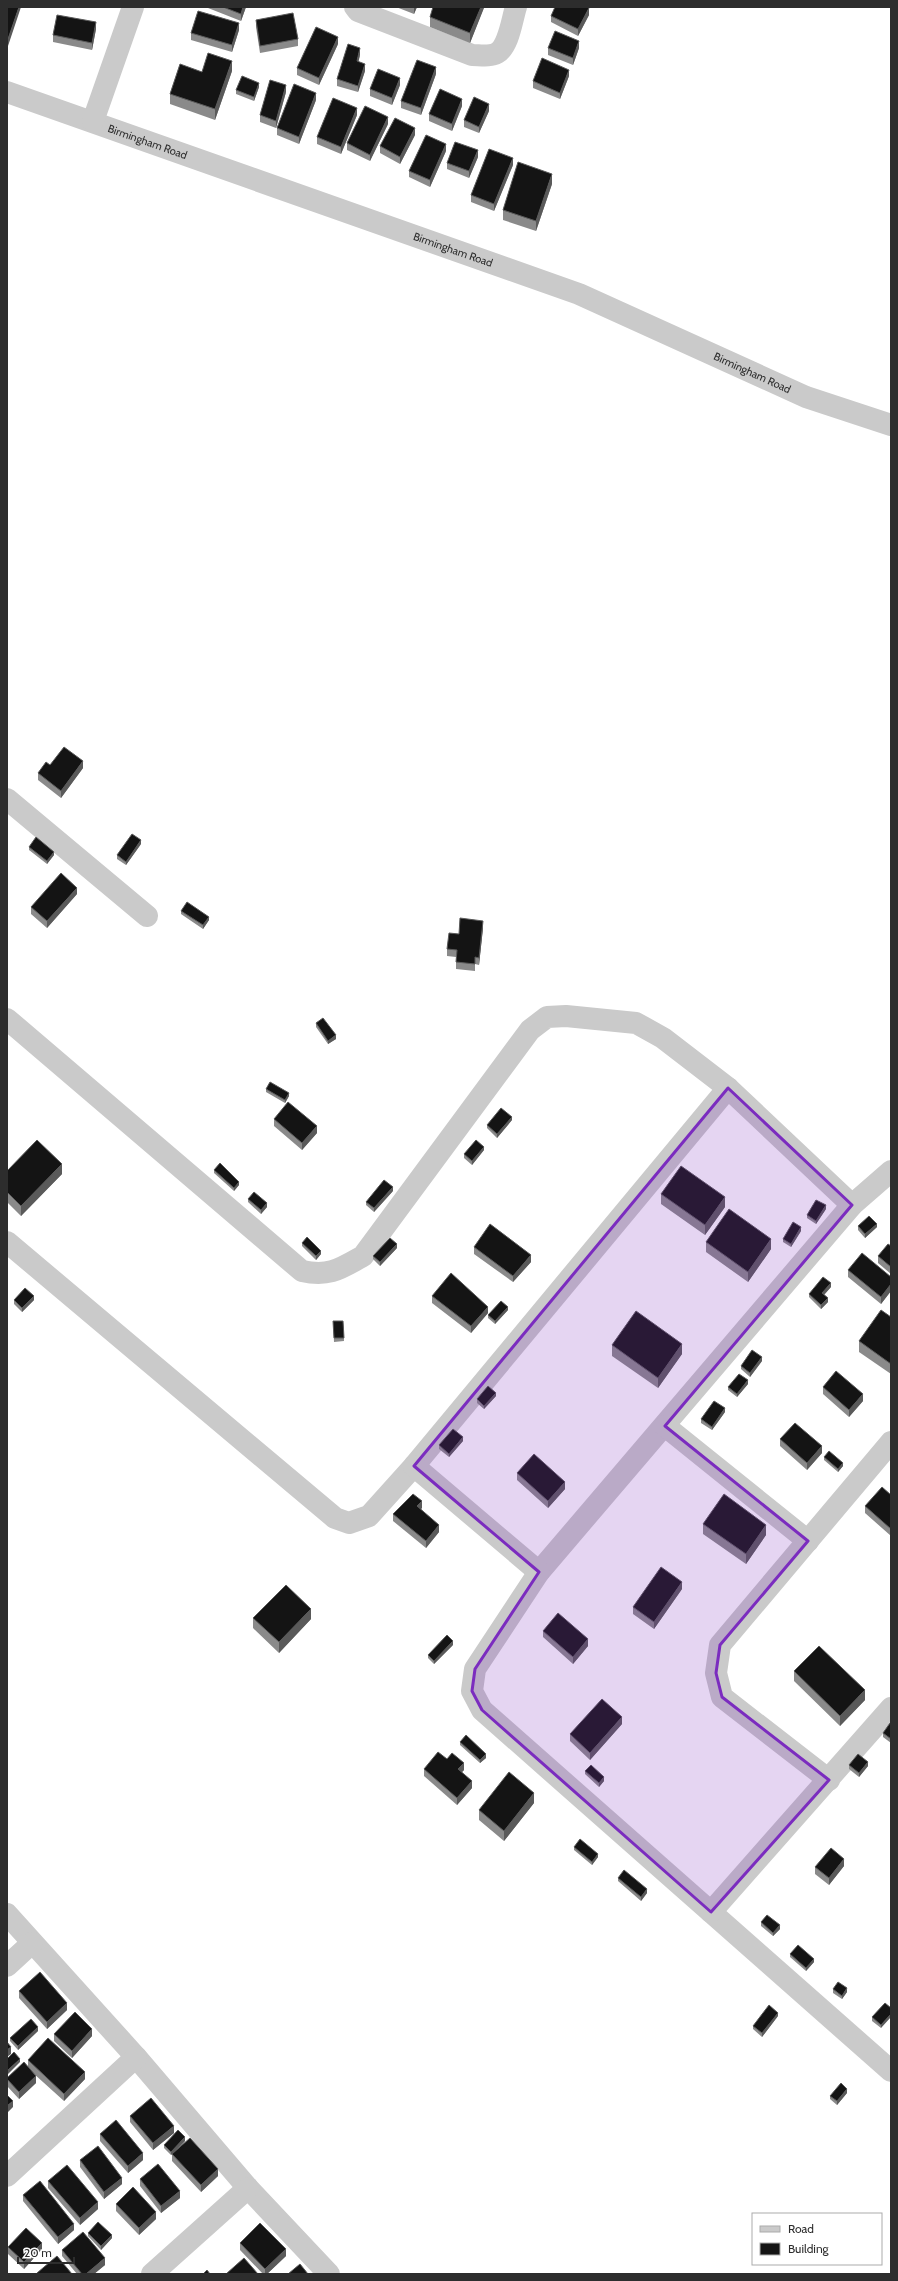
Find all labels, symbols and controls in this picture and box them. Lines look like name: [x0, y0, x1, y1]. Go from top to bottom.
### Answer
street label: Birmingham Road: [106, 121, 189, 162]
street label: Birmingham Road: [411, 229, 495, 270]
street label: Birmingham Road: [712, 349, 793, 396]
legend: [752, 2213, 882, 2265]
text: Road: [788, 2221, 814, 2236]
scale bar: [18, 2239, 74, 2265]
text: Building: [788, 2241, 830, 2256]
text: 20 m: [24, 2245, 52, 2260]

